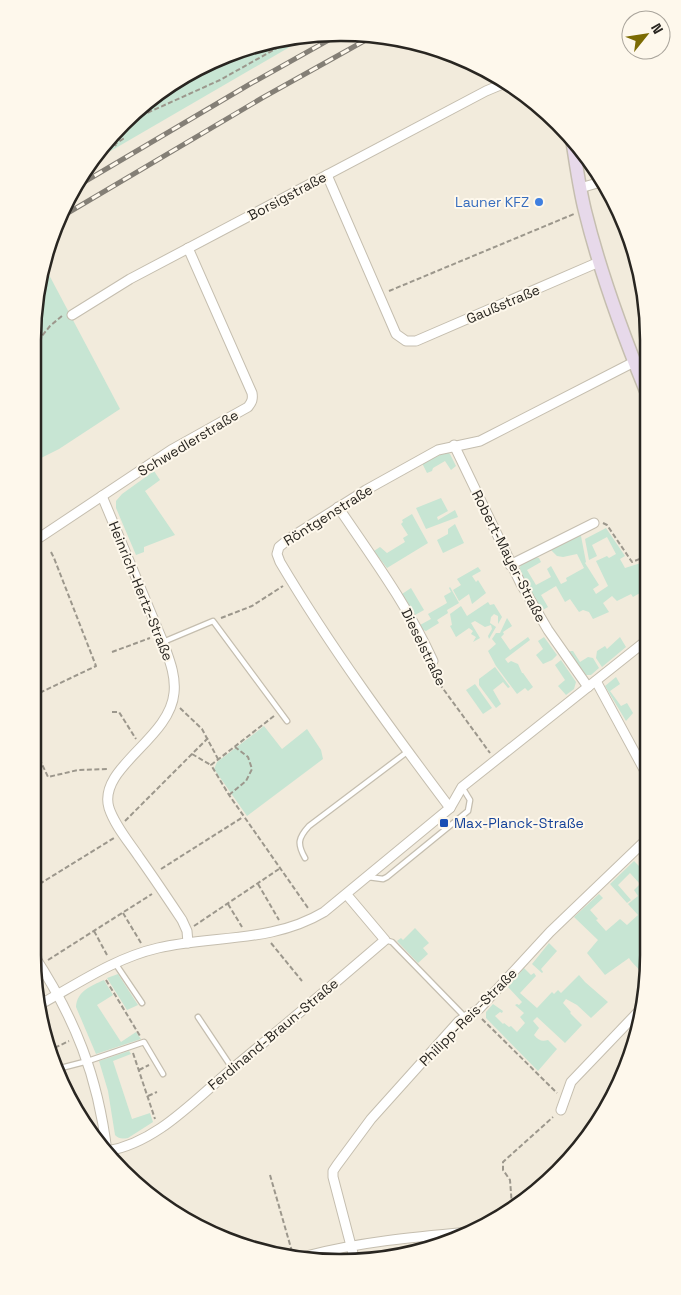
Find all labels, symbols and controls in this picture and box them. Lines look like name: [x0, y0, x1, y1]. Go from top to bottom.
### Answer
north arrow: [621, 10, 671, 60]
text: N: [647, 20, 667, 37]
street label: Borsigstraße: [245, 168, 329, 224]
place label: Launer KFZ: [455, 193, 529, 211]
marker: Launer KFZ: [533, 196, 545, 208]
street label: Gaußstraße: [463, 280, 543, 328]
street label: Schwedlerstraße: [134, 406, 242, 480]
street label: Röntgenstraße: [280, 480, 376, 550]
street label: Robert-Mayer-Straße: [468, 487, 550, 625]
street label: Heinrich-Hertz-Straße: [105, 518, 177, 664]
street label: Dieselstraße: [398, 605, 450, 689]
place label: Max-Planck-Straße: [454, 814, 584, 832]
marker: Max-Planck-Straße: [438, 817, 450, 829]
street label: Philipp-Reis-Straße: [415, 964, 521, 1070]
street label: Ferdinand-Braun-Straße: [204, 974, 342, 1094]

